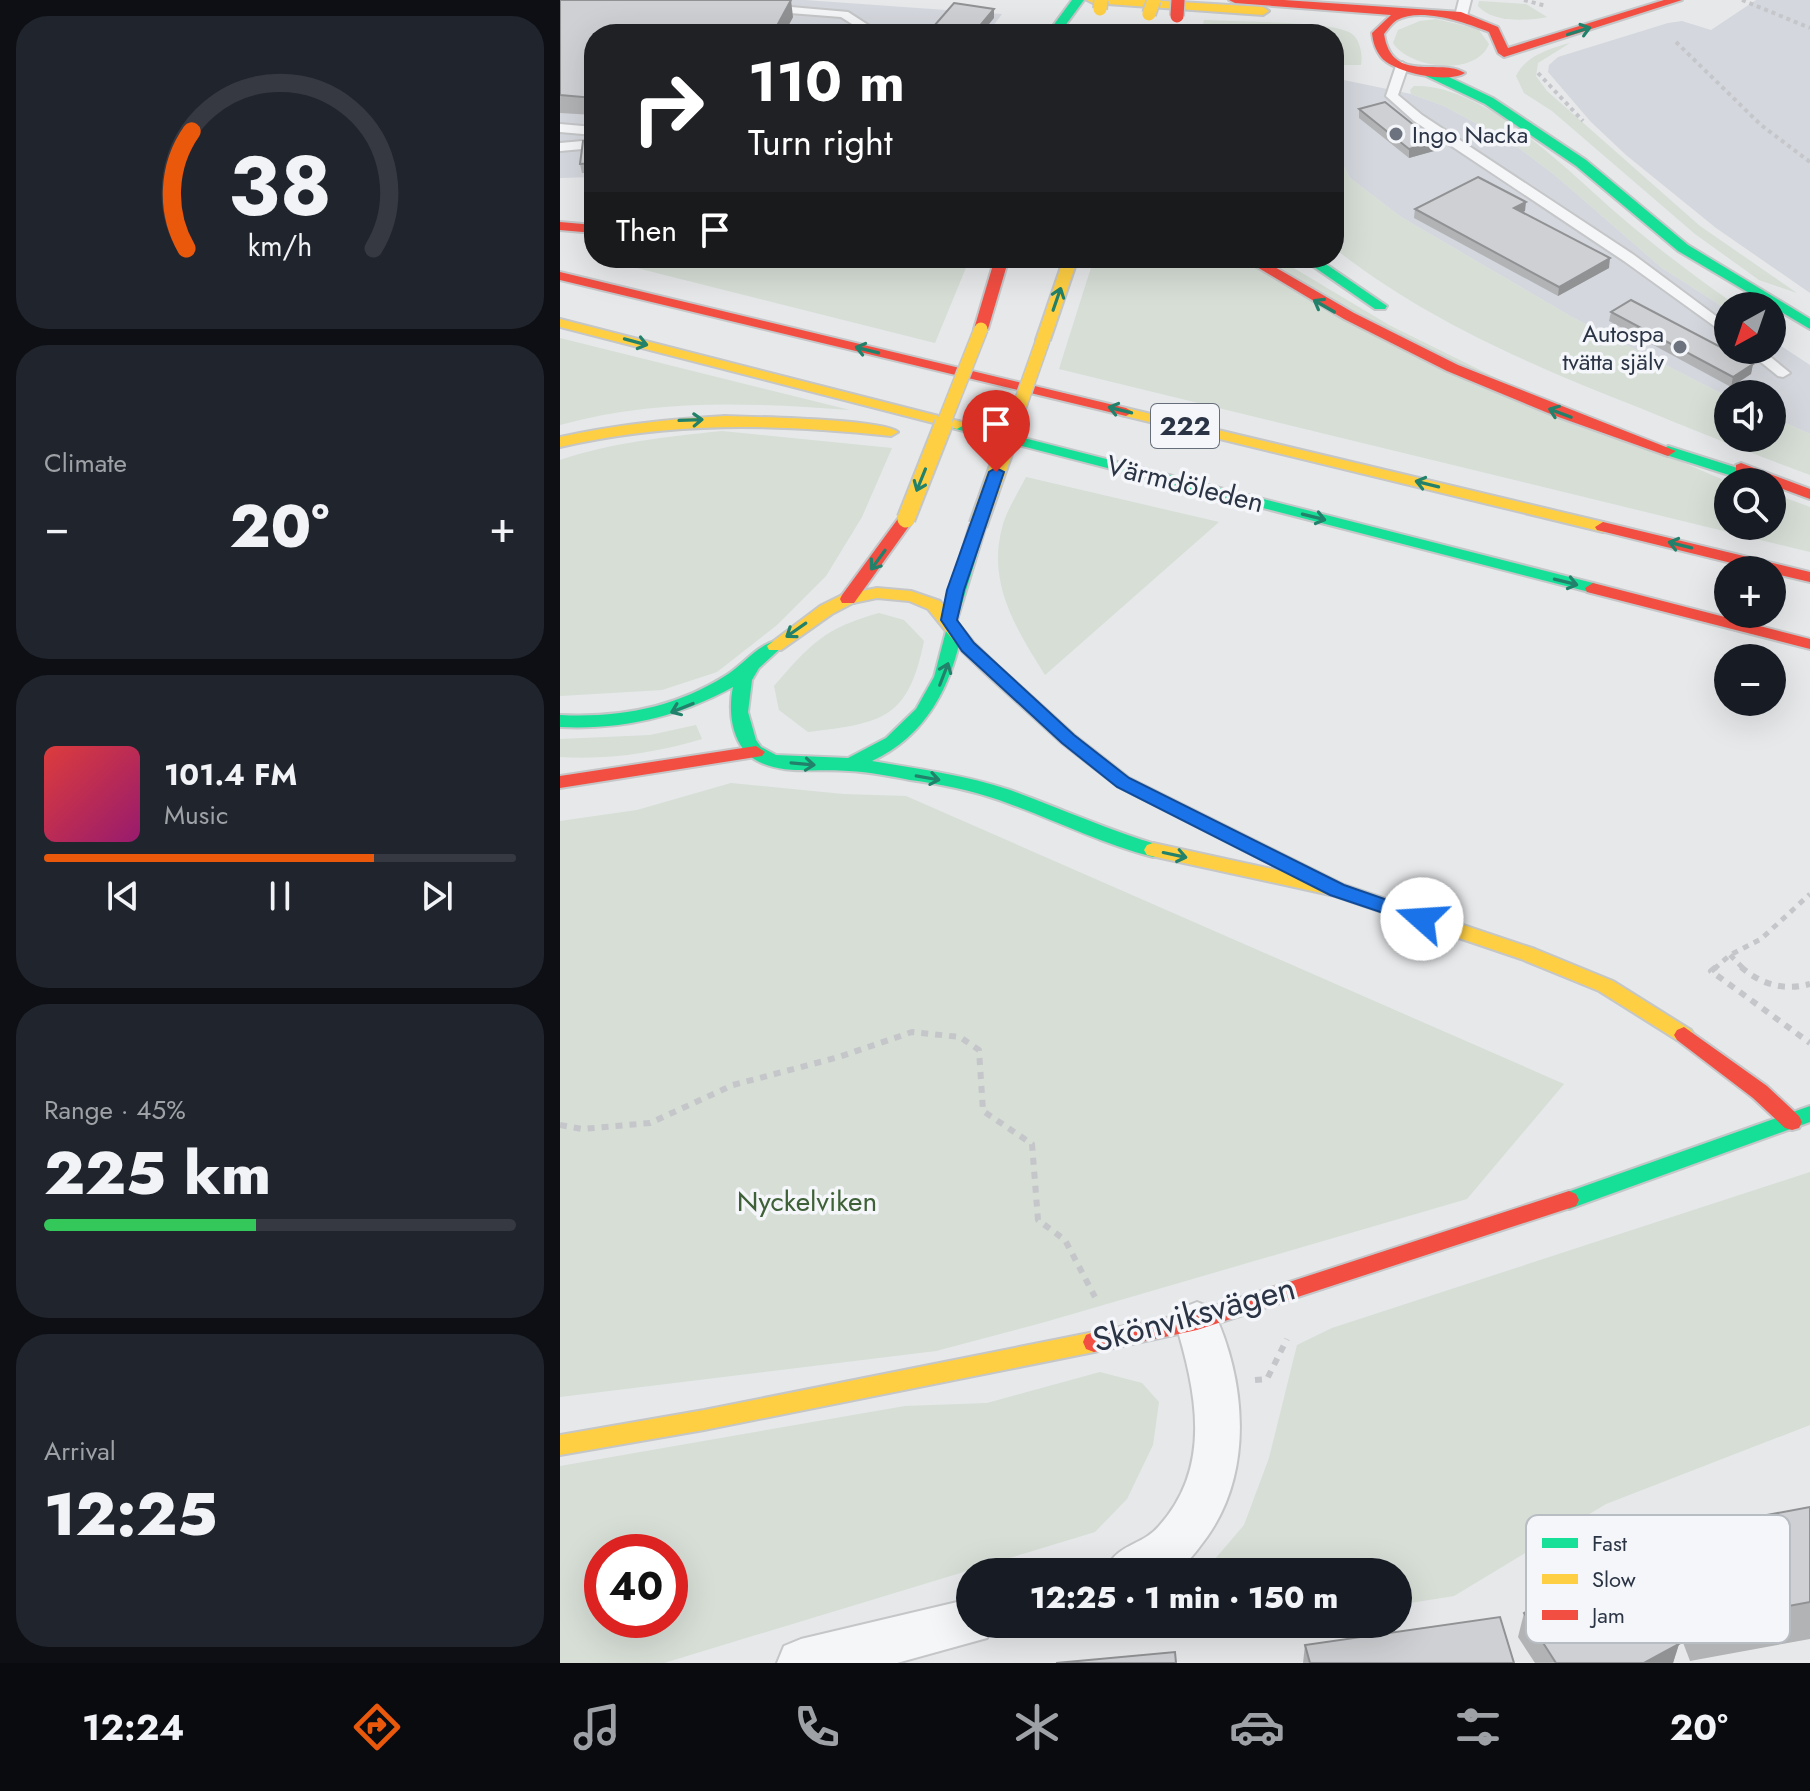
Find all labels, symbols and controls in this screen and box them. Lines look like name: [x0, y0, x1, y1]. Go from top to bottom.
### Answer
one-way arrow: [1566, 23, 1592, 38]
text: 110 m: [748, 41, 905, 122]
icon: right: [616, 56, 720, 160]
text: Turn right: [748, 116, 893, 168]
place label: Ingo Nacka: [1412, 117, 1528, 152]
text: 38: [228, 125, 332, 245]
marker: Ingo Nacka: [1387, 125, 1405, 143]
icon: arrive: [693, 208, 737, 252]
text: Then: [616, 209, 677, 252]
text: km/h: [248, 225, 312, 267]
one-way arrow: [1050, 287, 1065, 312]
north arrow: [1714, 292, 1786, 364]
map controls: [1714, 292, 1786, 716]
one-way arrow: [1313, 298, 1336, 314]
place label: Autospa tvätta själv: [1562, 316, 1664, 379]
one-way arrow: [622, 336, 648, 351]
marker: Autospa tvätta själv: [1671, 338, 1689, 356]
one-way arrow: [855, 341, 880, 356]
button: sound: [1714, 380, 1786, 452]
pin: [962, 390, 1030, 472]
icon: arrive: [974, 402, 1018, 446]
one-way arrow: [1107, 402, 1133, 417]
road number: 222: [1151, 404, 1219, 448]
one-way arrow: [1548, 405, 1573, 419]
one-way arrow: [677, 412, 704, 427]
text: Climate: [44, 444, 127, 482]
street label: Värmdöleden: [1102, 445, 1268, 523]
one-way arrow: [913, 467, 927, 492]
button: search: [1714, 468, 1786, 540]
one-way arrow: [1415, 476, 1440, 491]
text: 20°: [230, 483, 329, 570]
text: −: [44, 495, 70, 559]
text: +: [489, 495, 516, 559]
one-way arrow: [1301, 511, 1327, 526]
one-way arrow: [1667, 537, 1693, 552]
one-way arrow: [870, 549, 887, 571]
button: +: [1714, 556, 1786, 628]
one-way arrow: [1553, 575, 1579, 590]
one-way arrow: [785, 622, 807, 638]
button: −: [1714, 644, 1786, 716]
one-way arrow: [938, 662, 952, 686]
one-way arrow: [670, 701, 694, 716]
text: 101.4 FM: [164, 753, 297, 796]
one-way arrow: [789, 757, 816, 772]
one-way arrow: [915, 771, 940, 786]
text: Music: [164, 796, 228, 834]
one-way arrow: [1162, 848, 1188, 863]
icon: previous: [101, 874, 145, 918]
icon: pause: [258, 874, 302, 918]
icon: next: [415, 874, 459, 918]
position arrow: [1380, 877, 1464, 961]
text: Range · 45%: [44, 1091, 186, 1129]
text: 225 km: [44, 1130, 271, 1217]
park label: Nyckelviken: [737, 1181, 877, 1222]
street label: Skönviksvägen: [1087, 1263, 1301, 1365]
text: Arrival: [44, 1432, 116, 1470]
text: 12:25: [44, 1471, 217, 1558]
legend: [1526, 1515, 1790, 1643]
text: Fast: [1592, 1527, 1628, 1559]
speed limit sign: 40: [584, 1534, 688, 1638]
text: Slow: [1592, 1563, 1636, 1595]
text: 12:25 · 1 min · 150 m: [1030, 1576, 1338, 1619]
text: Jam: [1589, 1599, 1625, 1631]
icon: directions: [349, 1699, 405, 1755]
icon: music: [569, 1699, 625, 1755]
icon: phone: [789, 1699, 845, 1755]
icon: climate: [1009, 1699, 1065, 1755]
icon: car: [1229, 1699, 1285, 1755]
icon: filters: [1450, 1699, 1506, 1755]
text: 12:24: [82, 1701, 184, 1753]
text: 20°: [1670, 1701, 1728, 1753]

